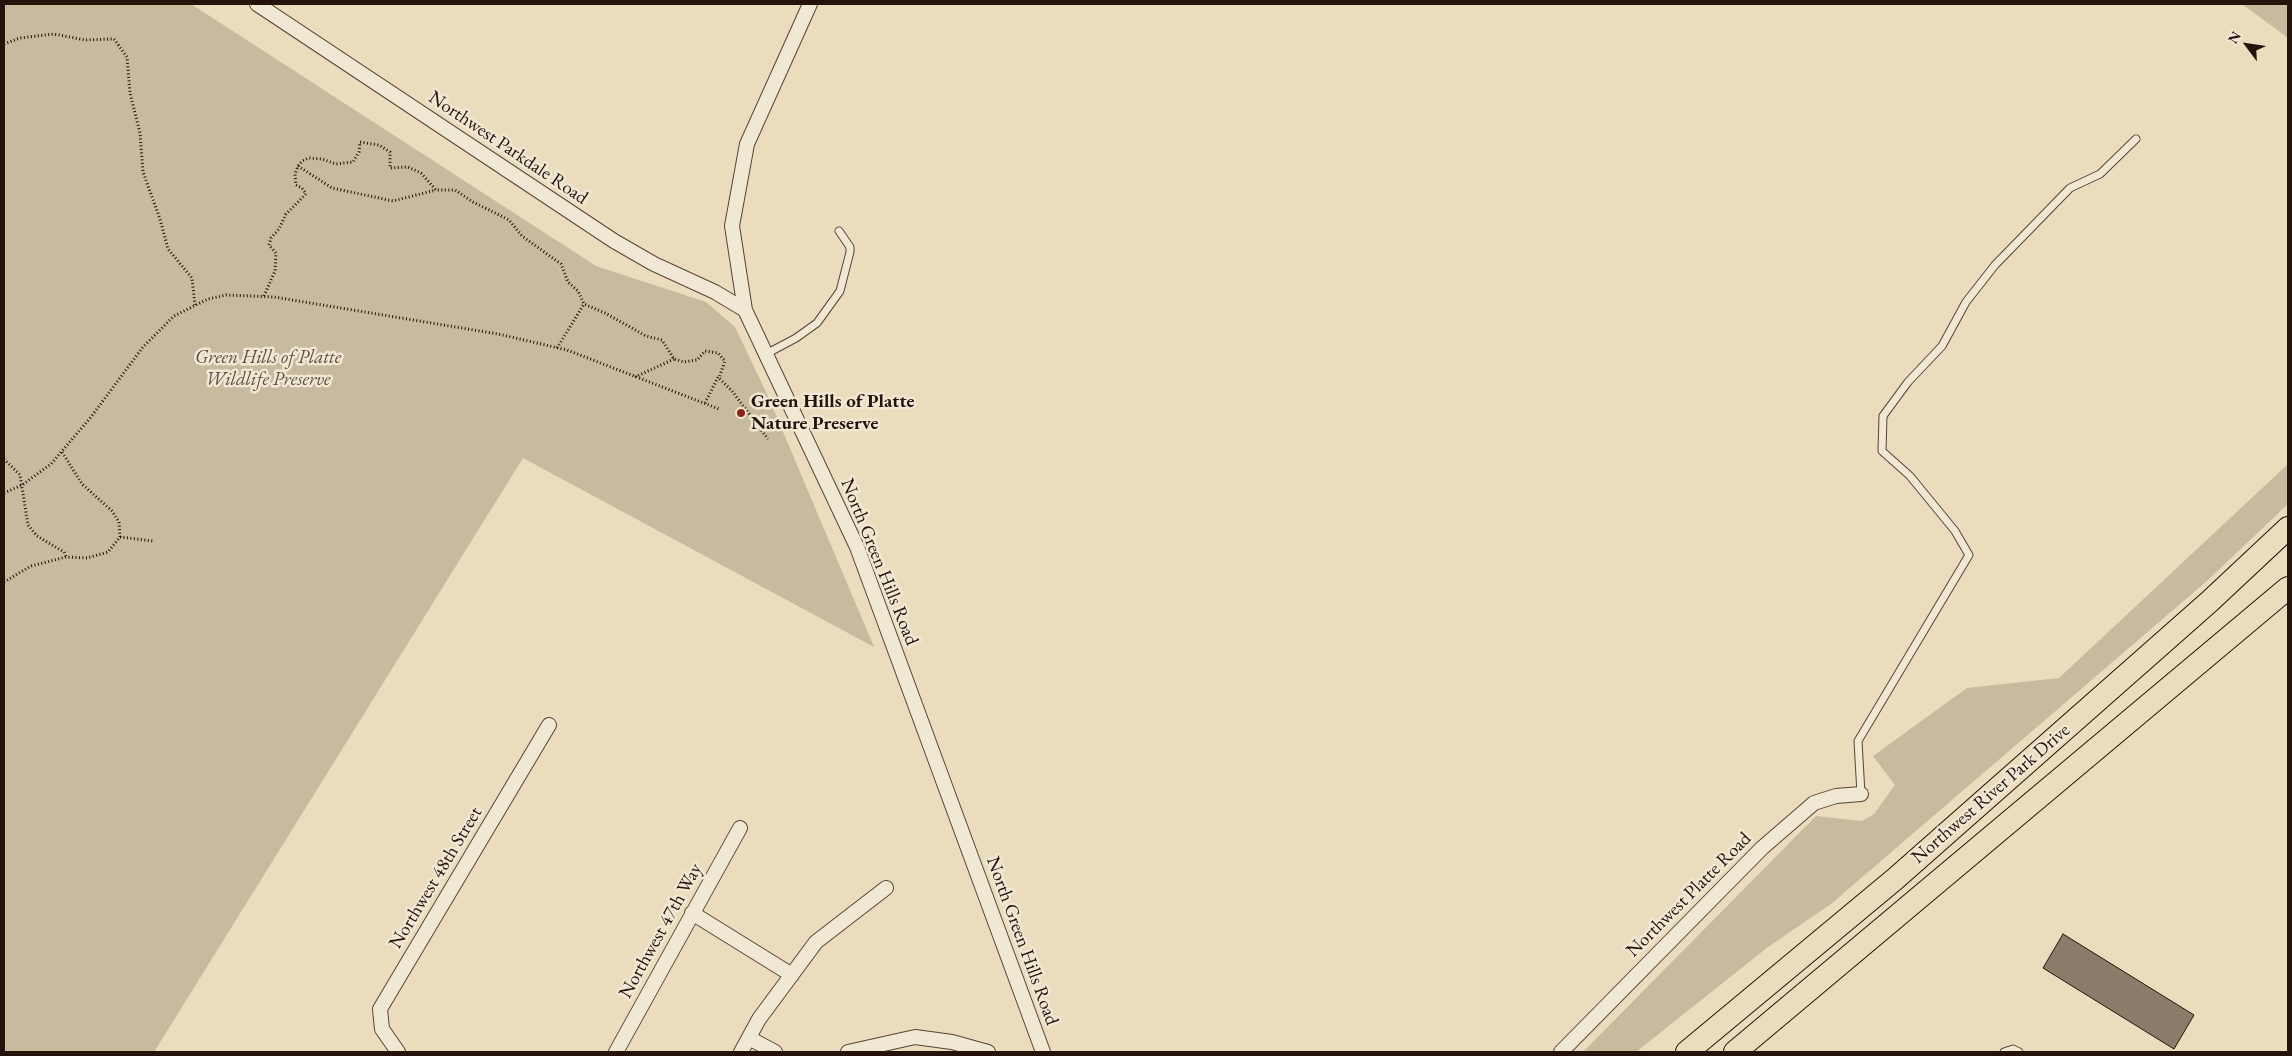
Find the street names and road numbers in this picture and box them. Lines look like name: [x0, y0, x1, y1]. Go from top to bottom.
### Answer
street label: Northwest Parkdale Road: [424, 86, 592, 210]
street label: North Green Hills Road: [835, 475, 923, 649]
street label: Northwest River Park Drive: [1907, 719, 2075, 869]
street label: Northwest 48th Street: [385, 803, 487, 953]
street label: Northwest Platte Road: [1622, 828, 1756, 962]
street label: North Green Hills Road: [981, 854, 1063, 1028]
street label: Northwest 47th Way: [614, 859, 708, 1003]

